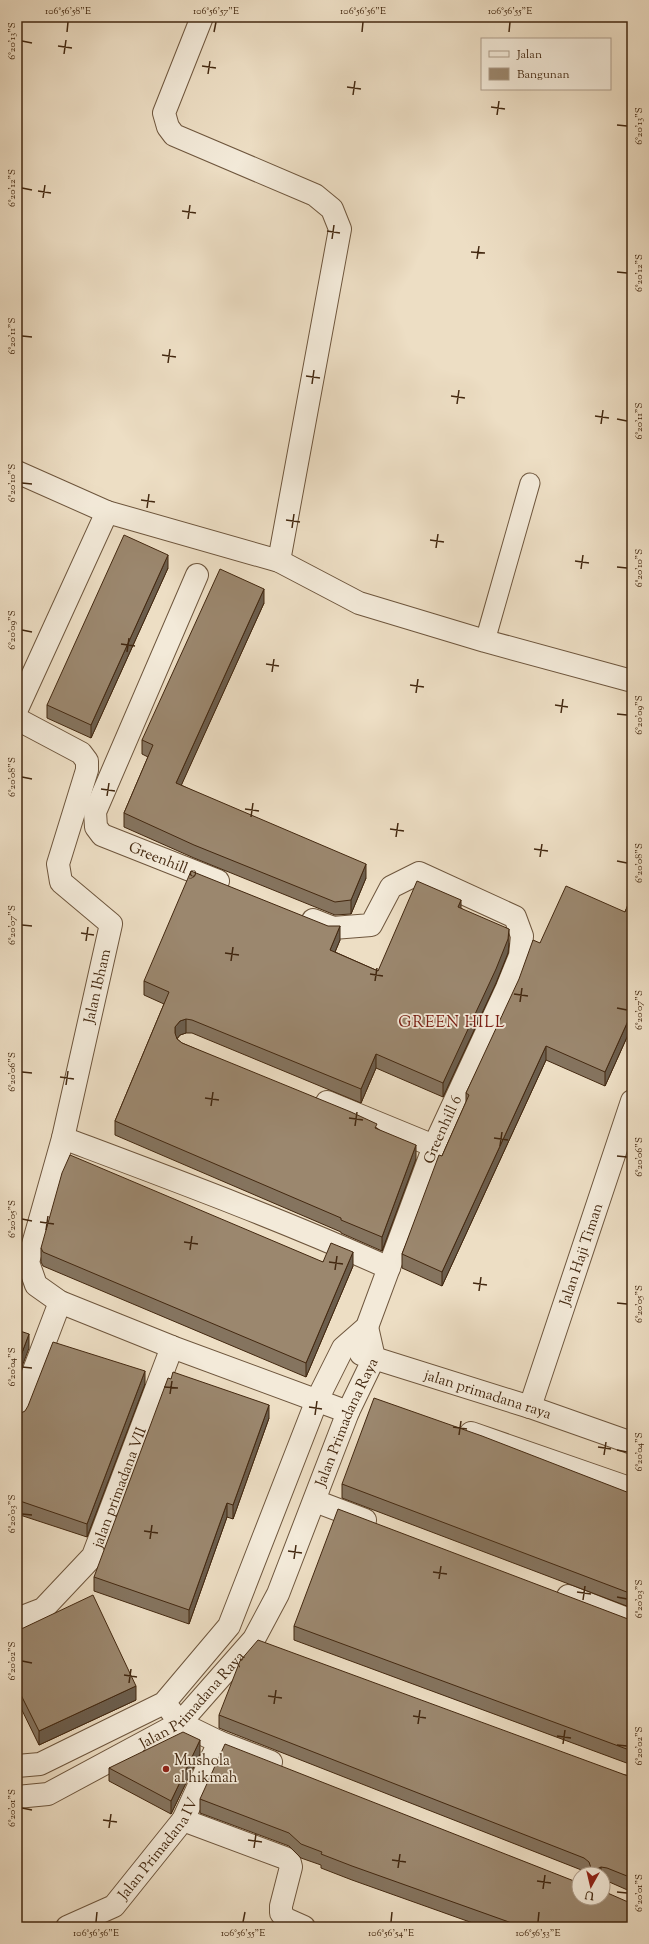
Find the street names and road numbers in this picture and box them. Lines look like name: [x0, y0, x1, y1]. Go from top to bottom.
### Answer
street label: Greenhill 9: [125, 838, 200, 884]
street label: Jalan Ibham: [79, 946, 117, 1027]
street label: Greenhill 6: [419, 1092, 468, 1167]
street label: Jalan Haji Timan: [555, 1201, 609, 1310]
street label: Jalan Primadana Raya: [311, 1355, 384, 1491]
street label: jalan primadana raya: [421, 1365, 554, 1426]
street label: jalan primadana VII: [88, 1424, 153, 1552]
street label: Jalan Primadana Raya: [135, 1647, 251, 1755]
street label: Jalan Primadana IV: [113, 1795, 204, 1906]

